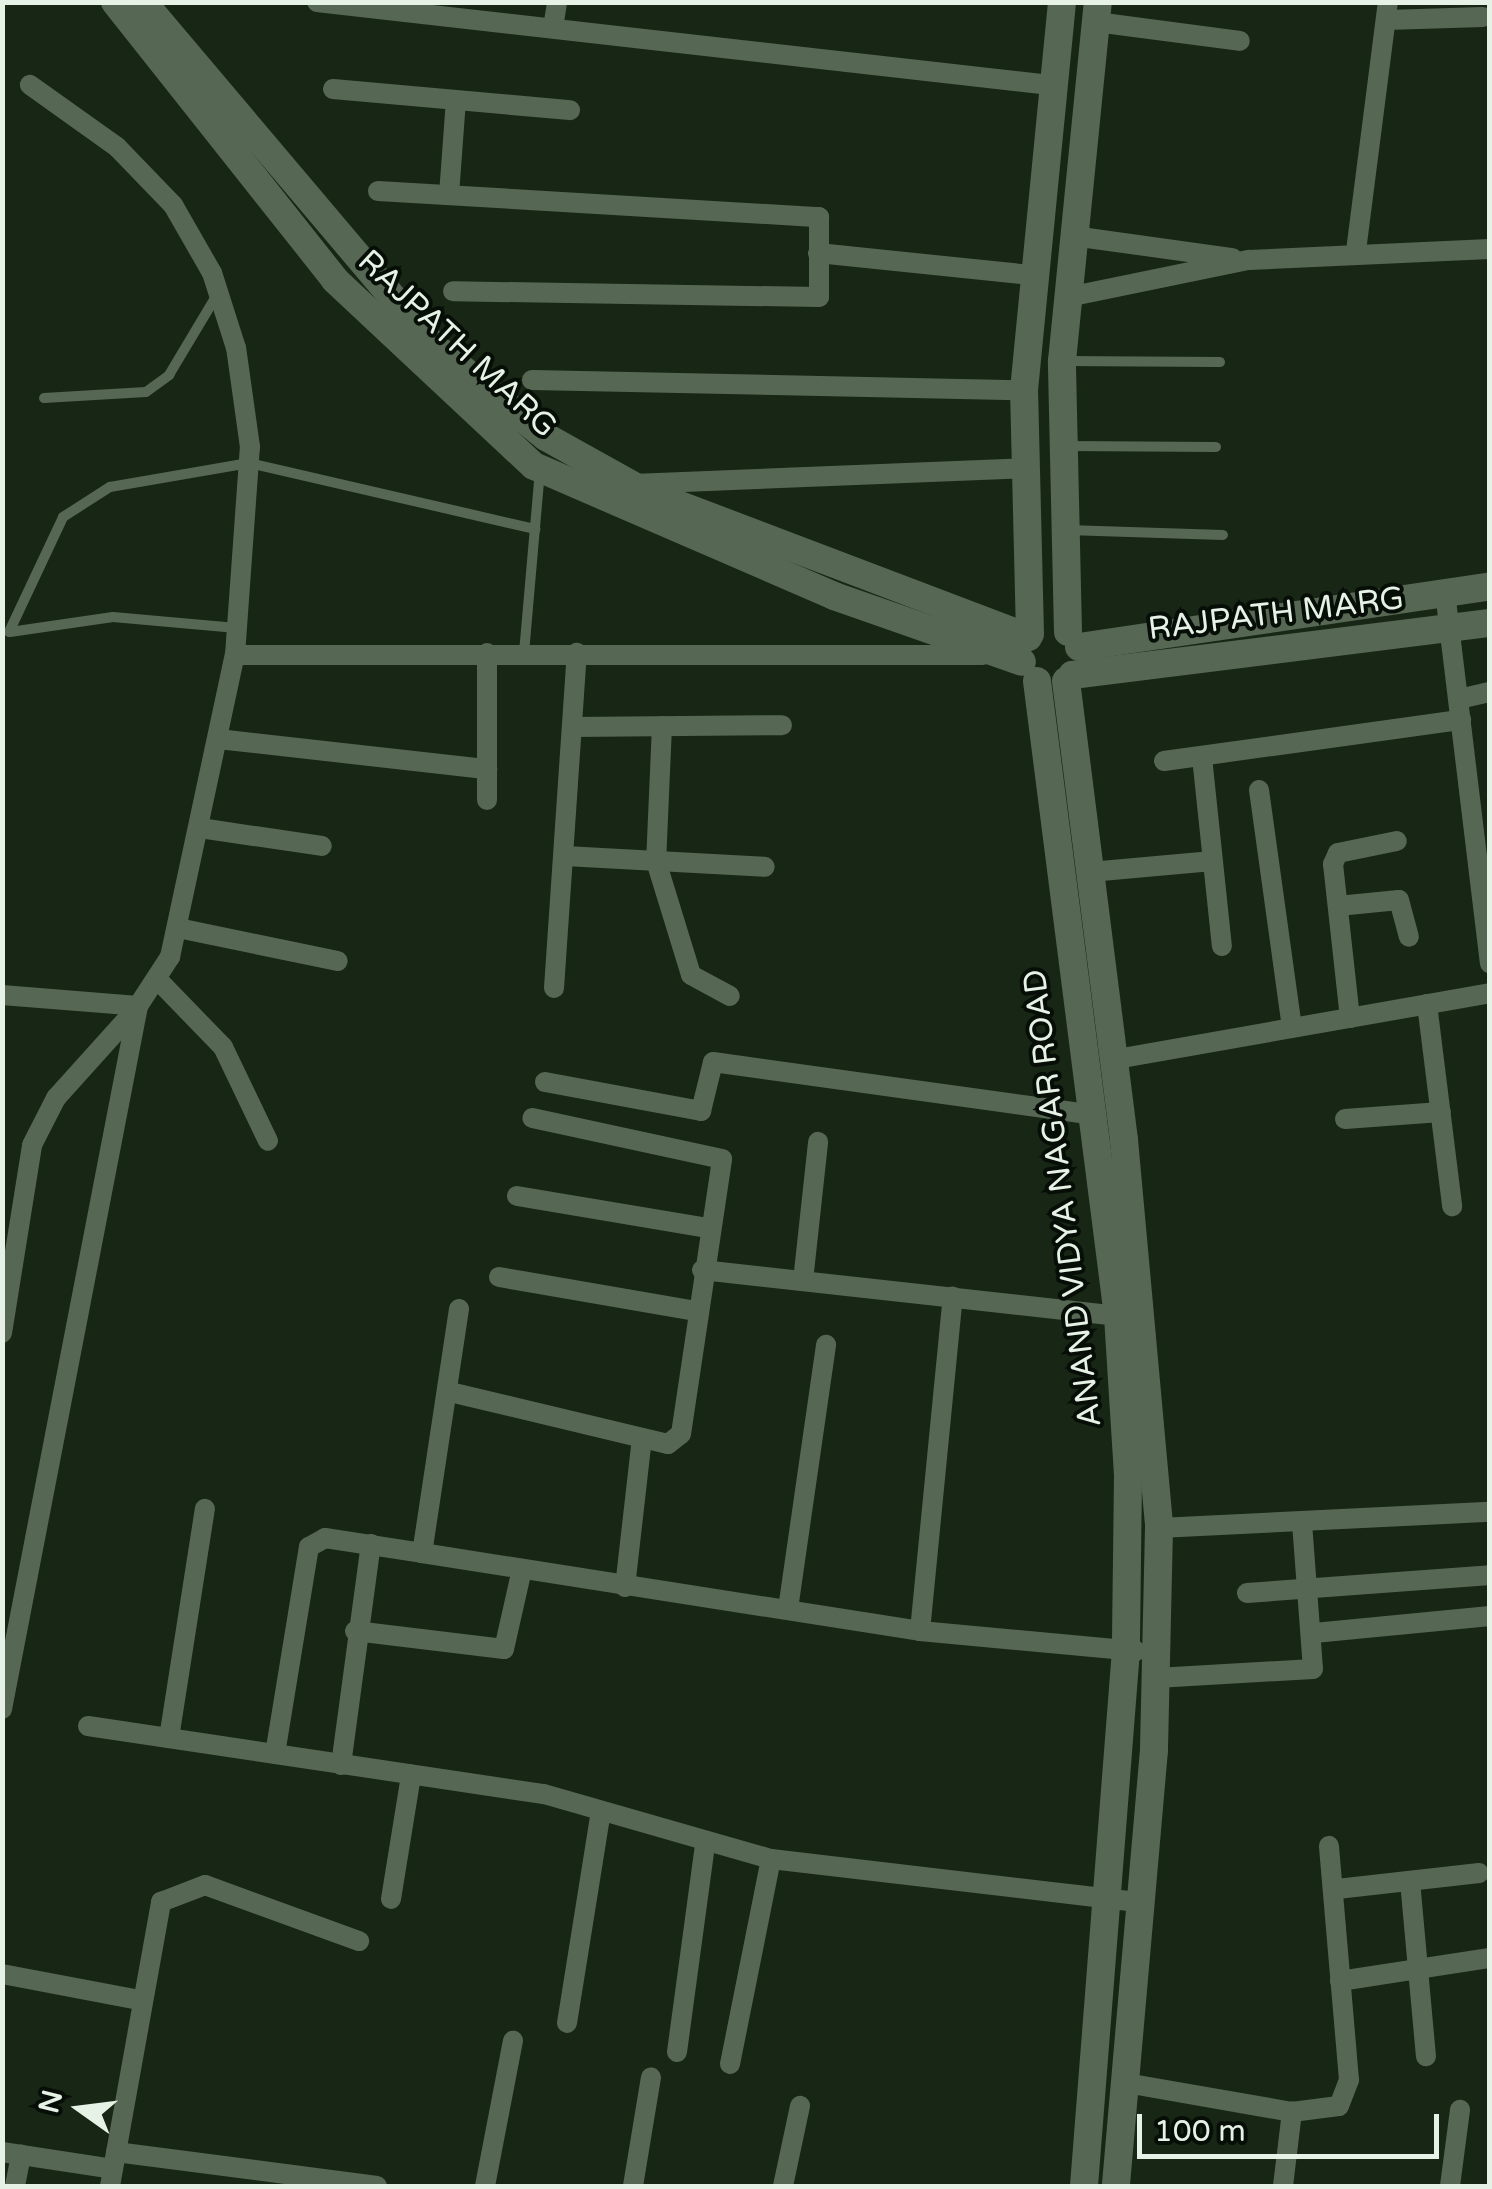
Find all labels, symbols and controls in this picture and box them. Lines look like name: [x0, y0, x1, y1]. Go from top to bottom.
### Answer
street label: RAJPATH MARG: [350, 242, 564, 446]
street label: RAJPATH MARG: [1146, 579, 1406, 649]
street label: ANAND VIDYA NAGAR ROAD: [1016, 967, 1110, 1429]
north arrow: [30, 2059, 130, 2159]
text: N: [32, 2087, 70, 2117]
scale bar: [1142, 2094, 1444, 2156]
text: 100 m: [1154, 2113, 1246, 2150]

